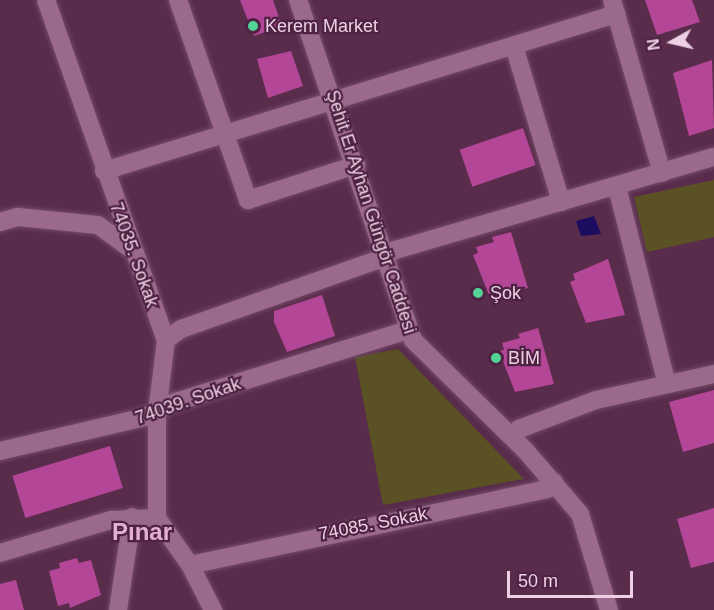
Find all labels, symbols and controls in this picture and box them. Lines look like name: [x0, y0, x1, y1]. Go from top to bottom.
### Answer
north arrow: [642, 12, 702, 72]
place label: Kerem Market: [265, 15, 378, 37]
marker: Kerem Market: [246, 19, 260, 33]
text: N: [644, 38, 663, 51]
street label: Şehit Er Ayhan Güngör Caddesi: [321, 87, 421, 337]
street label: 74035. Sokak: [105, 200, 163, 310]
place label: Şok: [490, 282, 521, 304]
marker: Şok: [471, 286, 485, 300]
place label: BİM: [508, 347, 540, 369]
marker: BİM: [489, 351, 503, 365]
street label: 74039. Sokak: [132, 373, 244, 429]
street label: 74085. Sokak: [317, 503, 429, 545]
district label: Pınar: [112, 518, 172, 546]
scale bar: [510, 559, 636, 597]
text: 50 m: [518, 571, 558, 591]

